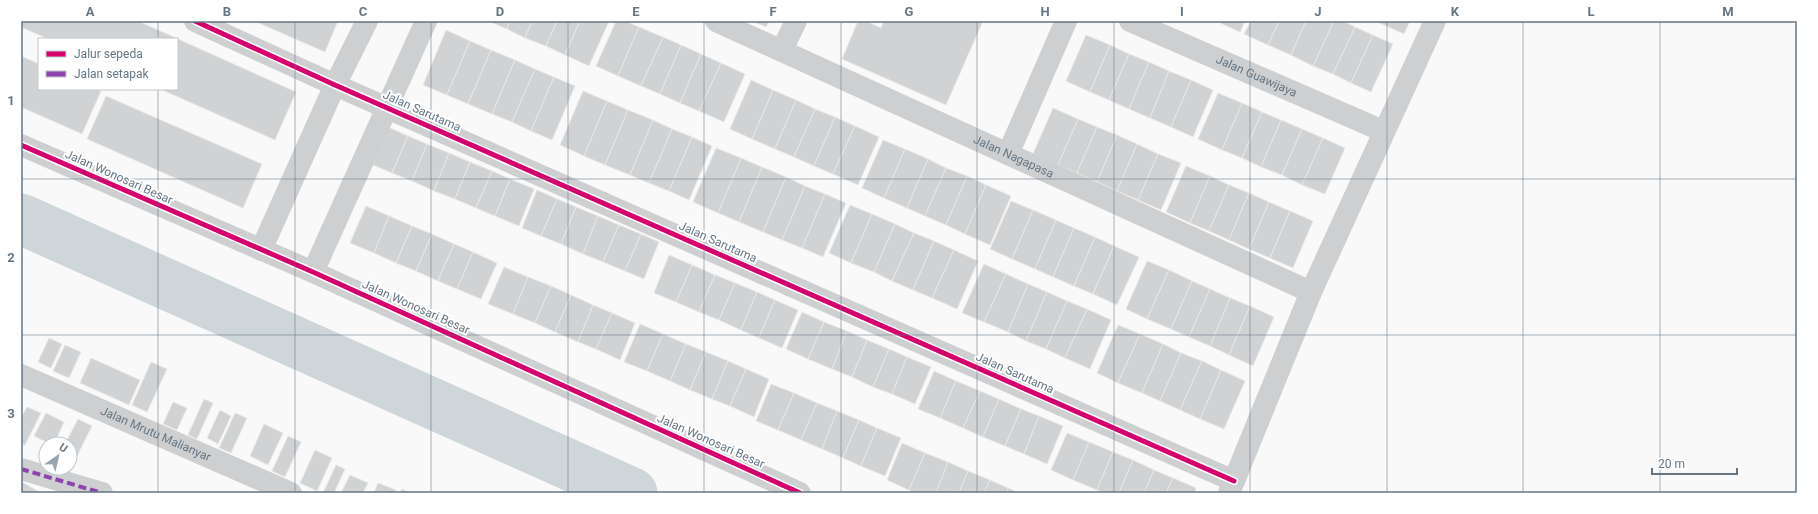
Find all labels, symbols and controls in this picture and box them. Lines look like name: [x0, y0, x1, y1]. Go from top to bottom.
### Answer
text: A: [86, 4, 95, 19]
text: B: [223, 4, 231, 19]
text: C: [359, 4, 368, 19]
text: D: [496, 4, 504, 19]
text: E: [632, 4, 640, 19]
text: F: [769, 4, 777, 19]
text: G: [905, 4, 914, 19]
text: H: [1040, 4, 1050, 19]
text: I: [1180, 4, 1184, 19]
text: J: [1314, 4, 1322, 19]
text: K: [1451, 4, 1460, 19]
text: L: [1587, 4, 1595, 19]
text: M: [1722, 4, 1734, 19]
legend: [38, 38, 178, 90]
text: Jalur sepeda: [74, 47, 143, 61]
street label: Jalan Guawijaya: [1214, 52, 1299, 100]
text: Jalan setapak: [74, 67, 149, 81]
street label: Jalan Sarutama: [381, 88, 463, 134]
text: 1: [7, 93, 15, 108]
street label: Jalan Nagapasa: [971, 132, 1056, 181]
street label: Jalan Wonosari Besar: [63, 147, 175, 207]
street label: Jalan Sarutama: [677, 219, 759, 265]
text: 2: [7, 250, 15, 265]
street label: Jalan Wonosari Besar: [360, 277, 472, 337]
street label: Jalan Sarutama: [974, 350, 1056, 396]
street label: Jalan Mrutu Malianyar: [98, 404, 213, 464]
text: 3: [7, 406, 15, 421]
street label: Jalan Wonosari Besar: [655, 411, 767, 471]
north arrow: [38, 436, 78, 476]
text: U: [57, 441, 70, 456]
scale bar: [1652, 450, 1737, 476]
text: 20 m: [1658, 457, 1685, 471]

